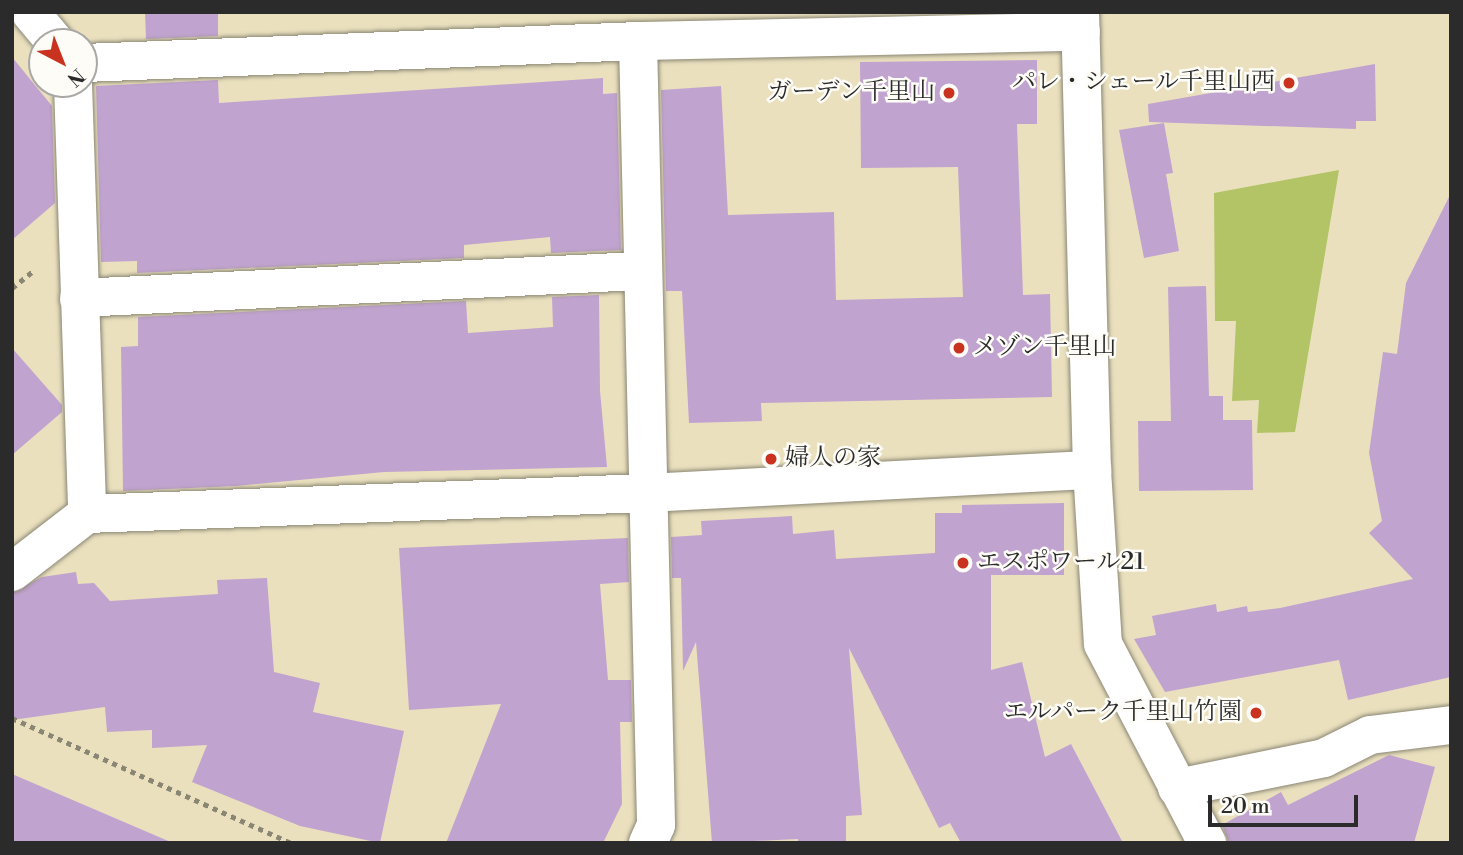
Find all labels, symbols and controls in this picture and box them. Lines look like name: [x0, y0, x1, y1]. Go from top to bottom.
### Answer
north arrow: [28, 28, 98, 98]
text: N: [62, 63, 89, 91]
place label: パレ・シェール千里山西: [1011, 69, 1275, 97]
marker: パレ・シェール千里山西: [1281, 75, 1297, 91]
place label: ガーデン千里山: [767, 79, 935, 107]
marker: ガーデン千里山: [941, 85, 957, 101]
place label: メゾン千里山: [973, 334, 1117, 362]
marker: メゾン千里山: [951, 340, 967, 356]
place label: 婦人の家: [785, 445, 881, 473]
marker: 婦人の家: [763, 451, 779, 467]
place label: エスポワール21: [977, 549, 1145, 577]
marker: エスポワール21: [955, 555, 971, 571]
place label: エルパーク千里山竹園: [1002, 699, 1242, 727]
marker: エルパーク千里山竹園: [1248, 705, 1264, 721]
scale bar: [1211, 782, 1362, 826]
text: 20 m: [1221, 794, 1270, 820]

